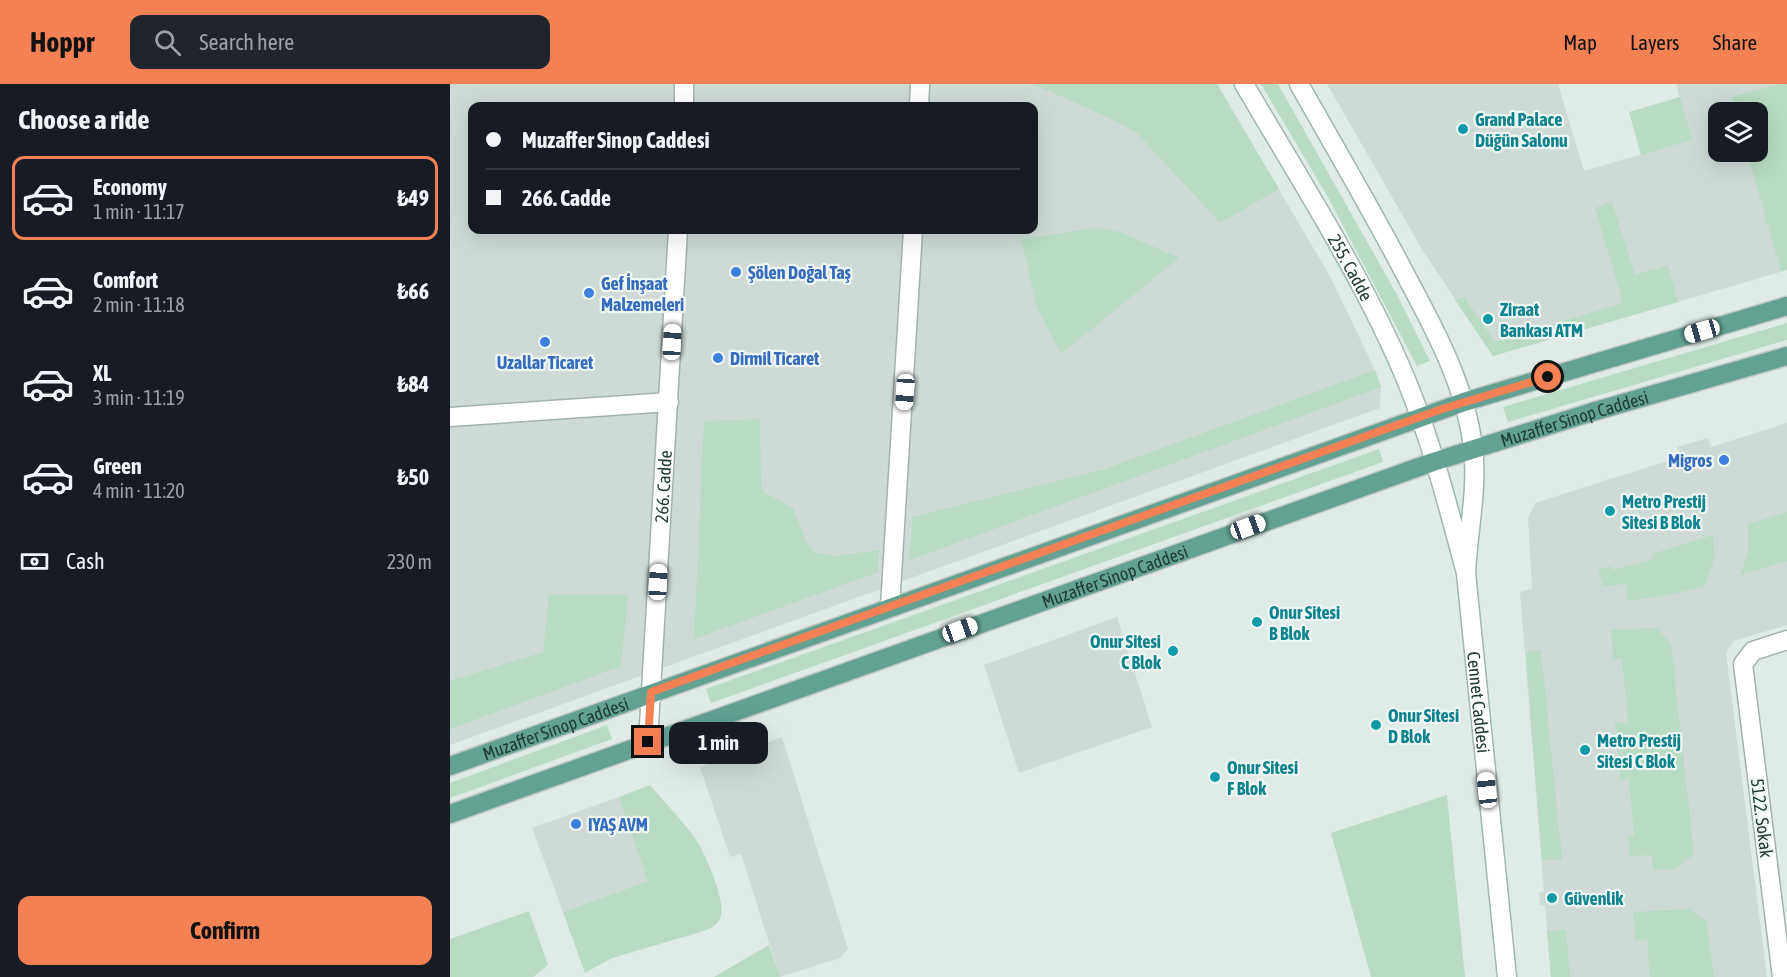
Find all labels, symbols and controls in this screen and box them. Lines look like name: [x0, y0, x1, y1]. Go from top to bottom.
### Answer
search box: [130, 15, 550, 69]
text: Hoppr: [30, 26, 94, 58]
icon: search: [151, 26, 184, 59]
text: Search here: [199, 29, 294, 55]
text: Map: [1563, 30, 1597, 54]
text: Layers: [1630, 30, 1680, 54]
text: Share: [1713, 30, 1757, 54]
map controls: [1708, 102, 1768, 162]
button: layers: [1708, 102, 1768, 162]
text: Choose a ride: [18, 104, 150, 135]
place label: Grand Palace Düğün Salonu: [1475, 109, 1568, 151]
marker: Grand Palace Düğün Salonu: [1456, 122, 1470, 136]
text: Muzaffer Sinop Caddesi: [522, 127, 710, 153]
icon: car: [21, 171, 75, 225]
text: Economy: [93, 174, 167, 200]
text: ₺49: [397, 185, 429, 211]
text: 266. Cadde: [522, 185, 611, 211]
text: 1 min · 11:17: [93, 200, 185, 223]
street label: 255. Cadde: [1324, 230, 1378, 304]
place label: Şölen Doğal Taş: [748, 262, 852, 283]
icon: car: [21, 264, 75, 318]
marker: Şölen Doğal Taş: [729, 265, 743, 279]
text: Comfort: [93, 267, 158, 293]
place label: Gef İnşaat Malzemeleri: [601, 273, 684, 315]
text: ₺66: [397, 278, 429, 304]
marker: Gef İnşaat Malzemeleri: [582, 286, 596, 300]
text: 2 min · 11:18: [93, 293, 185, 316]
place label: Ziraat Bankası ATM: [1500, 299, 1583, 341]
marker: Ziraat Bankası ATM: [1481, 312, 1495, 326]
car: [1682, 317, 1722, 345]
car: [662, 324, 682, 360]
marker: Uzallar Ticaret: [538, 335, 552, 349]
place label: Dirmil Ticaret: [730, 348, 820, 369]
marker: Dirmil Ticaret: [711, 351, 725, 365]
place label: Uzallar Ticaret: [497, 352, 594, 373]
icon: car: [21, 357, 75, 411]
text: XL: [93, 360, 111, 386]
route start: [1534, 363, 1561, 390]
text: ₺84: [397, 371, 429, 397]
car: [895, 373, 915, 411]
text: 3 min · 11:19: [93, 386, 185, 409]
street label: Muzaffer Sinop Caddesi: [1498, 386, 1651, 451]
street label: 266. Cadde: [650, 449, 676, 523]
icon: car: [21, 450, 75, 504]
place label: Migros: [1668, 450, 1713, 471]
text: Green: [93, 453, 142, 479]
marker: Migros: [1717, 453, 1731, 467]
text: ₺50: [397, 464, 429, 490]
text: 4 min · 11:20: [93, 479, 185, 502]
place label: Metro Prestij Sitesi B Blok: [1622, 491, 1706, 533]
marker: Metro Prestij Sitesi B Blok: [1603, 504, 1617, 518]
car: [1228, 512, 1268, 542]
street label: Muzaffer Sinop Caddesi: [1039, 540, 1190, 612]
icon: cash: [18, 545, 51, 578]
text: Cash: [66, 548, 105, 574]
text: 230 m: [387, 550, 432, 573]
car: [648, 564, 668, 600]
place label: Onur Sitesi B Blok: [1269, 602, 1340, 644]
car: [940, 615, 980, 645]
marker: Onur Sitesi B Blok: [1250, 615, 1264, 629]
place label: Onur Sitesi C Blok: [1090, 631, 1162, 673]
marker: Onur Sitesi C Blok: [1166, 644, 1180, 658]
street label: Cennet Caddesi: [1464, 651, 1495, 754]
street label: Muzaffer Sinop Caddesi: [480, 692, 631, 764]
place label: Onur Sitesi D Blok: [1388, 705, 1459, 747]
marker: Onur Sitesi D Blok: [1369, 718, 1383, 732]
callout: 1 min: [669, 721, 768, 763]
route end: [634, 728, 661, 755]
place label: Metro Prestij Sitesi C Blok: [1597, 730, 1681, 772]
text: 1 min: [698, 731, 739, 754]
marker: Metro Prestij Sitesi C Blok: [1578, 743, 1592, 757]
place label: Onur Sitesi F Blok: [1227, 757, 1298, 799]
marker: Onur Sitesi F Blok: [1208, 770, 1222, 784]
car: [1476, 771, 1498, 809]
street label: 5122. Sokak: [1747, 777, 1777, 859]
place label: IYAŞ AVM: [588, 814, 648, 835]
marker: IYAŞ AVM: [569, 817, 583, 831]
place label: Güvenlik: [1564, 888, 1624, 909]
marker: Güvenlik: [1545, 891, 1559, 905]
button: Confirm: [18, 896, 432, 965]

